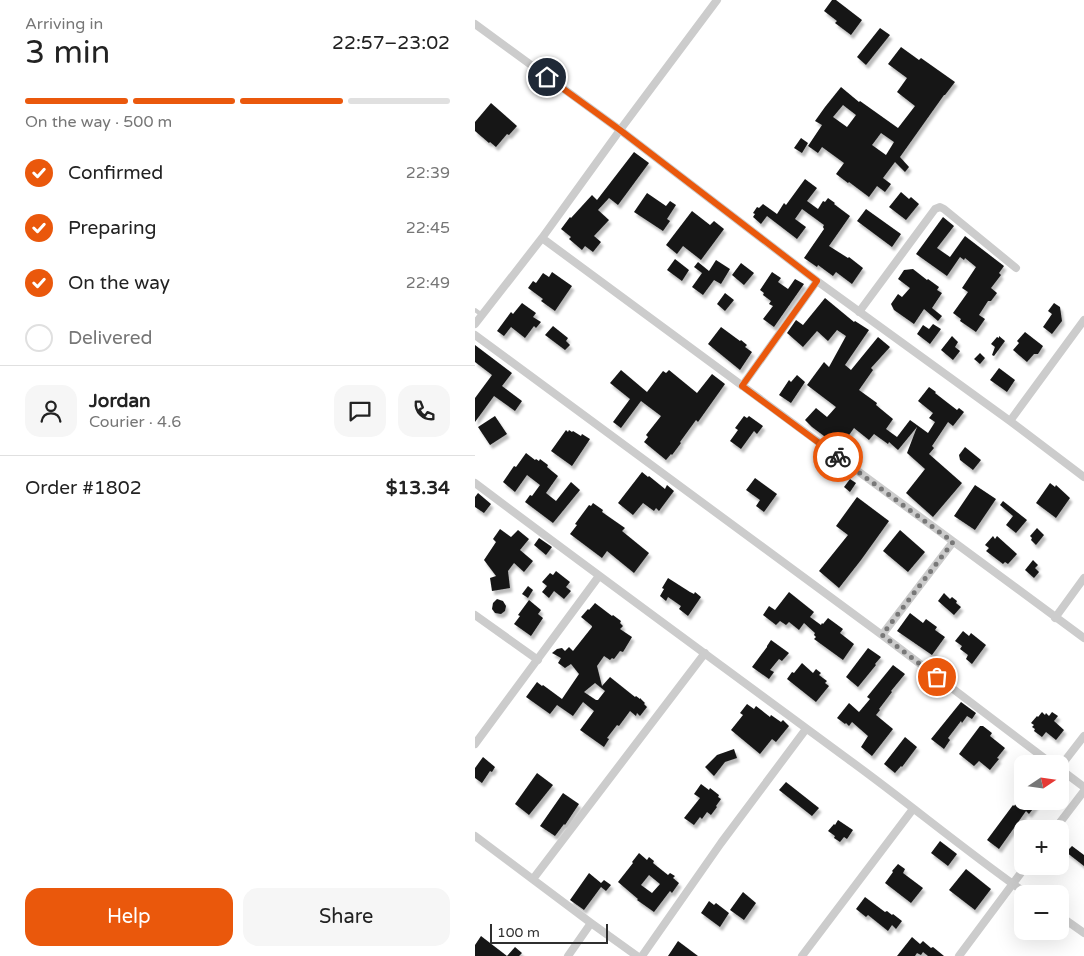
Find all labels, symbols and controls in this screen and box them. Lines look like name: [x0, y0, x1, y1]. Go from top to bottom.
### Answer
text: Arriving in: [25, 14, 103, 34]
text: 22:57–23:02: [332, 32, 450, 54]
text: 3 min: [25, 34, 110, 72]
pin: [526, 56, 568, 98]
icon: home: [533, 63, 561, 91]
text: On the way · 500 m: [25, 112, 172, 132]
icon: check: [25, 159, 53, 187]
text: Confirmed: [68, 162, 163, 184]
text: 22:39: [406, 163, 450, 183]
icon: check: [25, 214, 53, 242]
text: Preparing: [68, 217, 157, 239]
text: 22:45: [406, 218, 450, 238]
icon: check: [25, 269, 53, 297]
text: On the way: [68, 272, 170, 294]
text: 22:49: [406, 273, 450, 293]
text: Delivered: [68, 327, 153, 349]
button: person: [25, 385, 77, 437]
button: chat: [334, 385, 386, 437]
button: phone: [398, 385, 450, 437]
text: Jordan: [89, 390, 151, 412]
text: Courier · 4.6: [89, 412, 181, 432]
courier: [813, 432, 863, 482]
icon: bike: [824, 443, 852, 471]
text: Order #1802: [25, 477, 142, 499]
text: $13.34: [386, 477, 450, 499]
pin: [916, 656, 958, 698]
icon: bag: [923, 663, 951, 691]
north arrow: [1014, 755, 1069, 810]
map controls: [1014, 755, 1069, 940]
button: +: [1014, 820, 1069, 875]
button: −: [1014, 885, 1069, 940]
button: Help: [25, 888, 233, 946]
button: Share: [243, 888, 450, 946]
scale bar: [490, 921, 607, 944]
text: 100 m: [497, 924, 540, 941]

